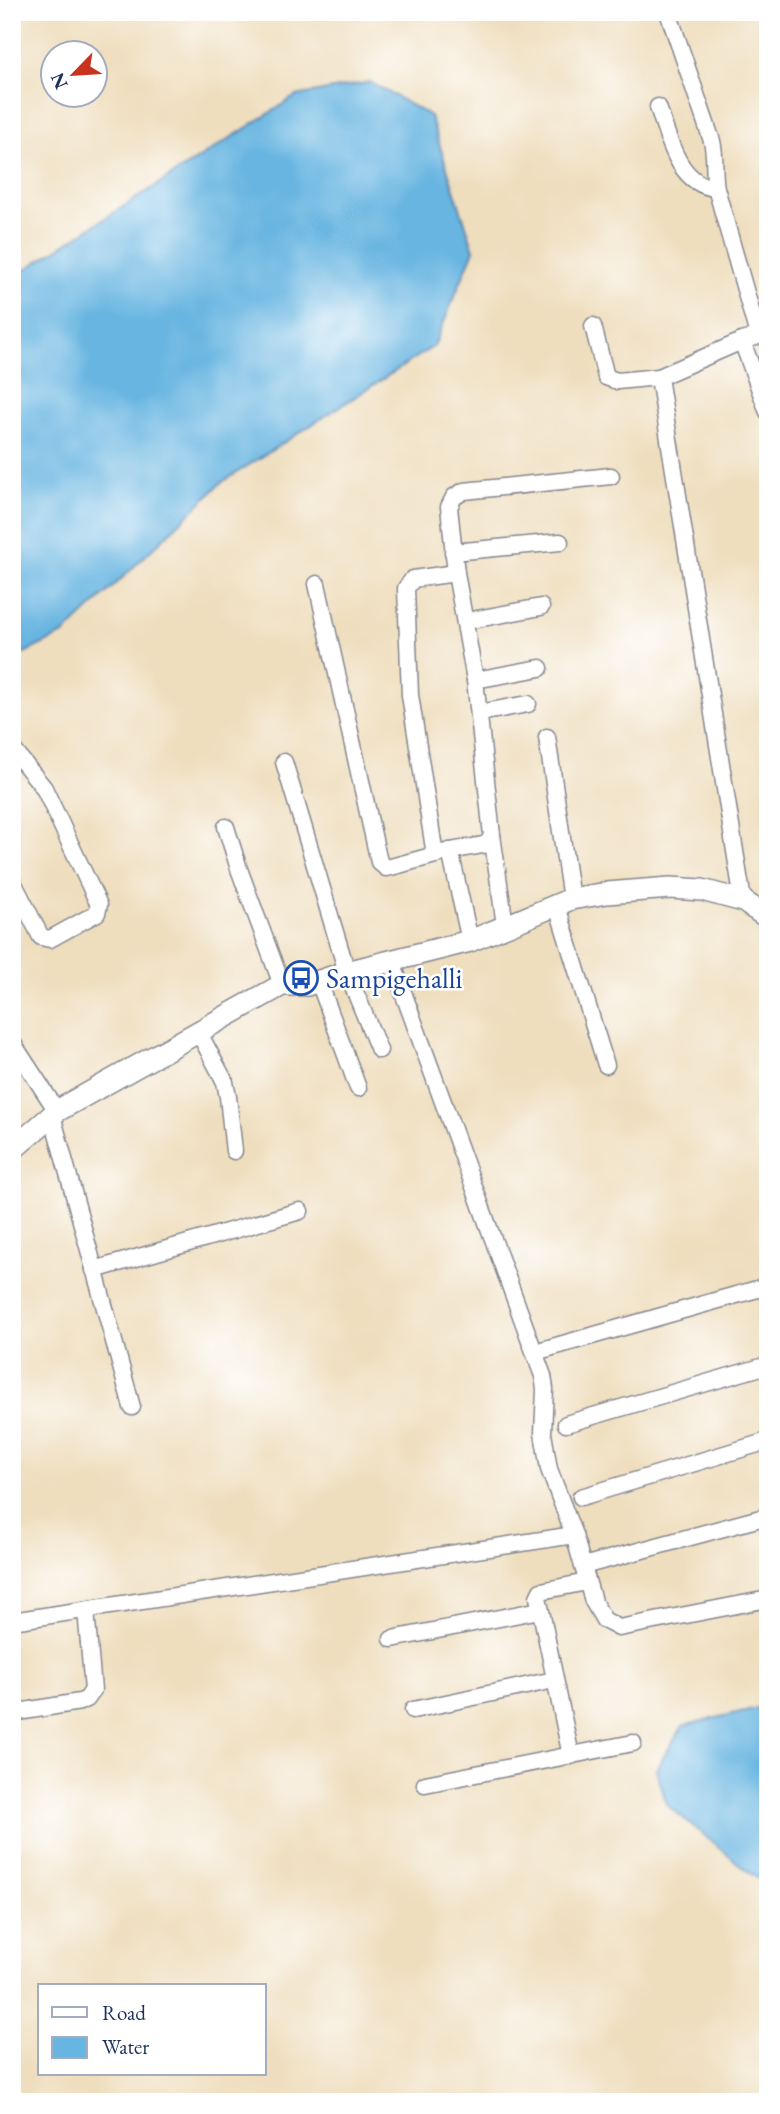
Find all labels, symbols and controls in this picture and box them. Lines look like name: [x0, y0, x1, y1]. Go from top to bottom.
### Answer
north arrow: [38, 38, 108, 108]
text: N: [44, 68, 74, 93]
bus stop icon: Sampigehalli: [282, 959, 320, 997]
place label: Sampigehalli: [326, 960, 463, 996]
legend: [38, 1984, 266, 2076]
text: Road: [102, 1999, 146, 2026]
text: Water: [102, 2033, 149, 2060]

